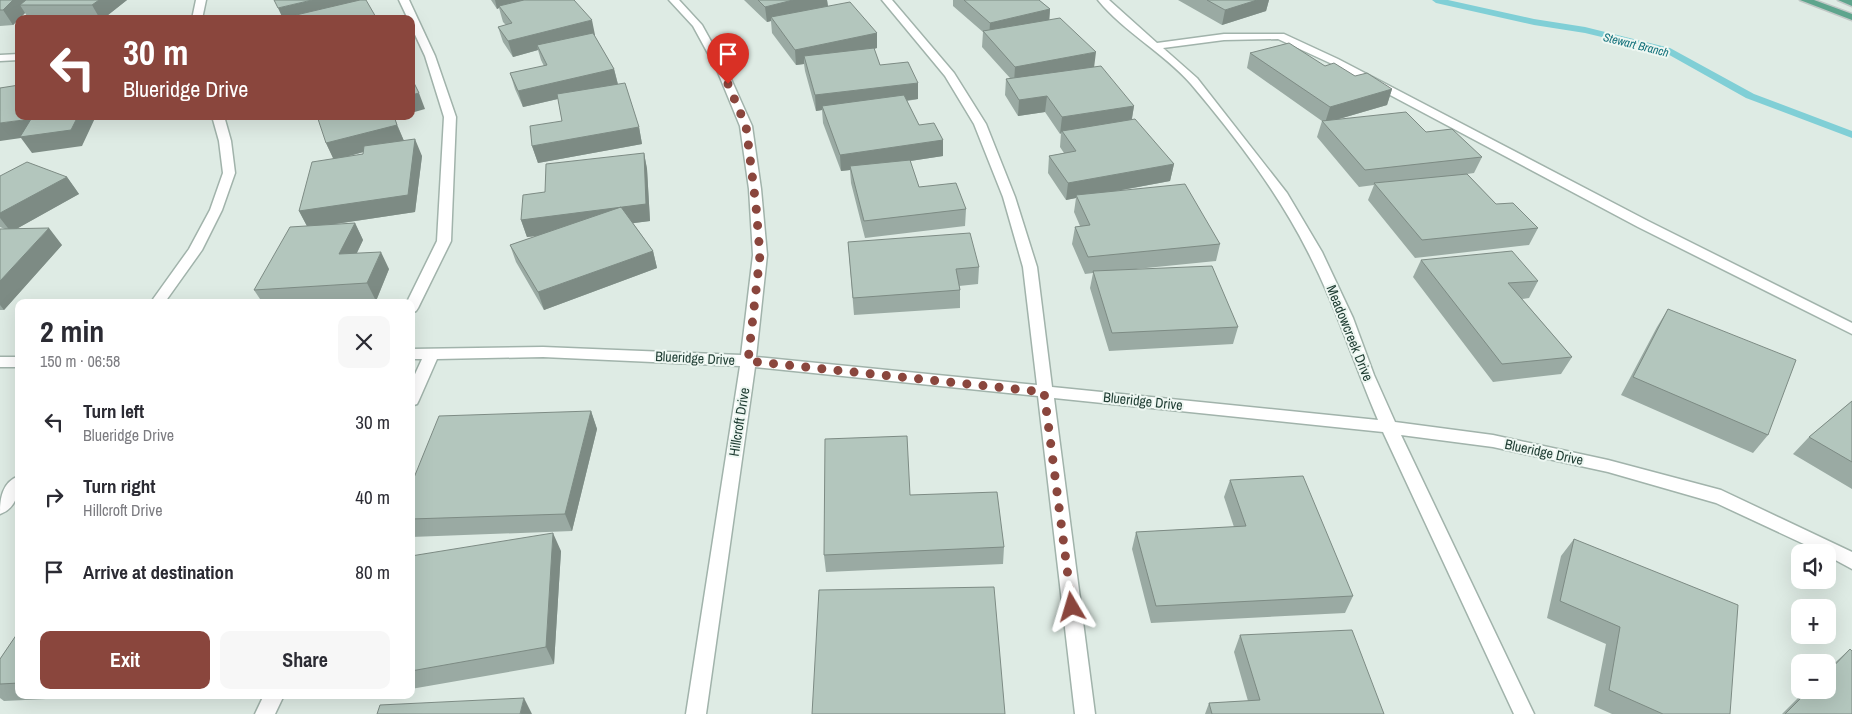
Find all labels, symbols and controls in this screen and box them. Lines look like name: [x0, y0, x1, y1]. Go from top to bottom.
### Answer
text: 30 m: [123, 29, 188, 76]
water label: Stewart Branch: [1601, 29, 1671, 61]
pin: [707, 33, 749, 84]
icon: left: [40, 35, 105, 100]
icon: arrive: [714, 40, 742, 68]
text: Blueridge Drive: [123, 74, 248, 104]
street label: Meadowcreek Drive: [1323, 282, 1377, 384]
text: 2 min: [40, 311, 104, 351]
button: close: [338, 316, 390, 368]
street label: Blueridge Drive: [655, 347, 735, 369]
text: 150 m · 06:58: [40, 350, 120, 372]
street label: Hillcroft Drive: [725, 386, 753, 458]
street label: Blueridge Drive: [1102, 388, 1184, 414]
text: Turn left: [83, 398, 144, 424]
icon: left: [40, 408, 68, 436]
text: 30 m: [355, 409, 390, 435]
text: Blueridge Drive: [83, 424, 174, 446]
street label: Blueridge Drive: [1503, 435, 1585, 469]
text: Turn right: [83, 473, 155, 499]
icon: right: [40, 483, 68, 511]
text: 40 m: [355, 484, 390, 510]
text: Hillcroft Drive: [83, 499, 162, 521]
map controls: [1791, 544, 1836, 699]
button: sound: [1791, 544, 1836, 589]
icon: arrive: [40, 558, 68, 586]
text: Arrive at destination: [83, 559, 234, 585]
text: 80 m: [355, 559, 390, 585]
position arrow: [1045, 580, 1097, 632]
button: +: [1791, 599, 1836, 644]
button: Exit: [40, 631, 210, 689]
button: Share: [220, 631, 390, 689]
button: −: [1791, 654, 1836, 699]

